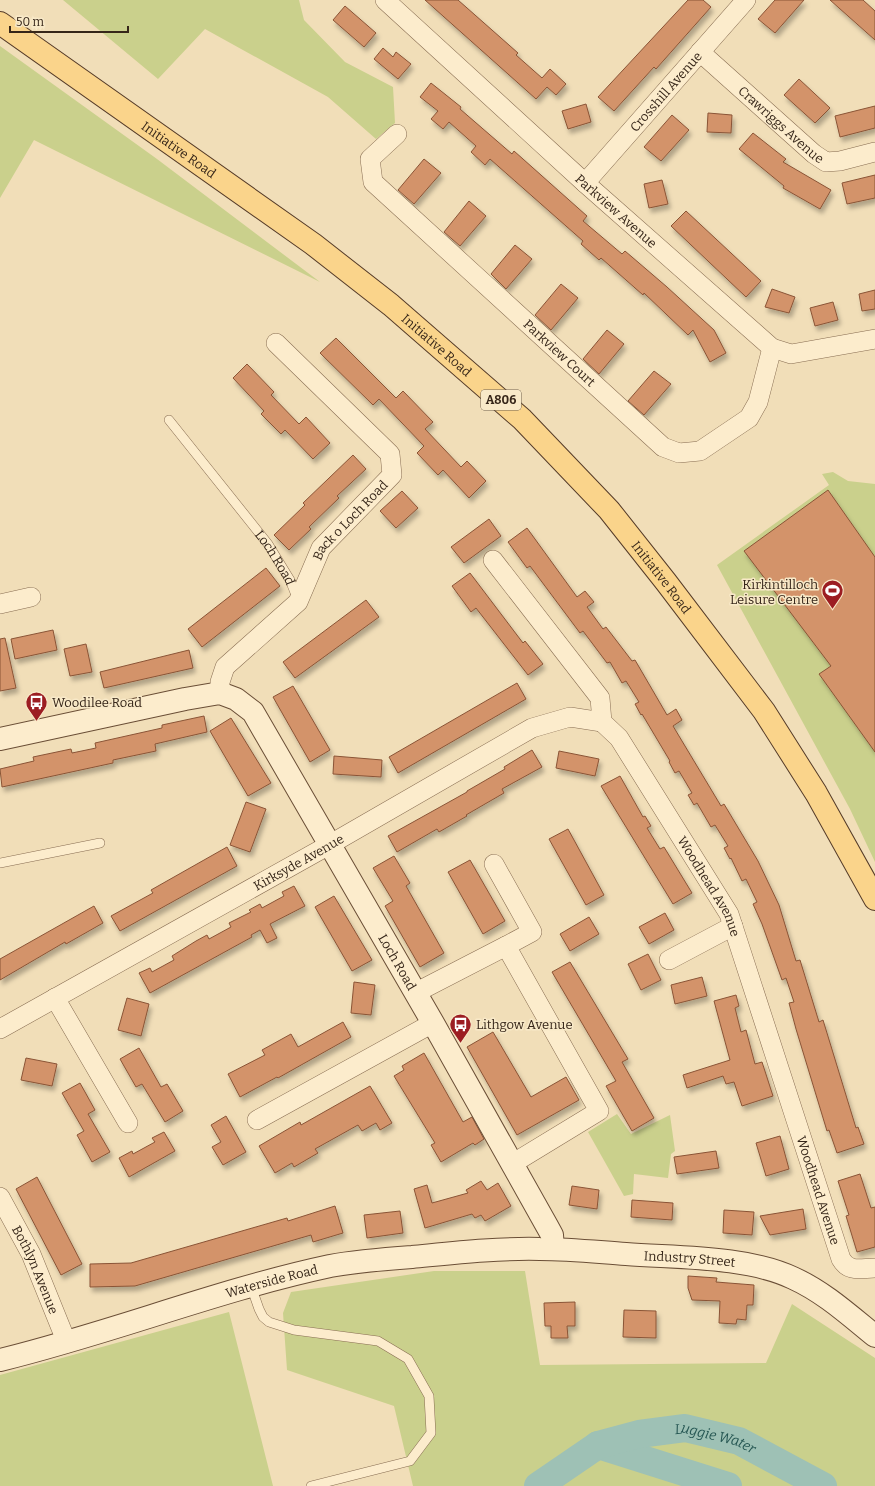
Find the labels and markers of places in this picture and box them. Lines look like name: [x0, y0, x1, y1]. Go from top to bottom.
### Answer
place label: Kirkintilloch Leisure Centre: [730, 577, 818, 607]
sports icon: Kirkintilloch Leisure Centre: [820, 578, 846, 611]
bus stop icon: Woodilee Road: [24, 689, 50, 722]
place label: Woodilee Road: [52, 695, 142, 710]
bus stop icon: Lithgow Avenue: [448, 1011, 474, 1044]
place label: Lithgow Avenue: [476, 1017, 573, 1032]

